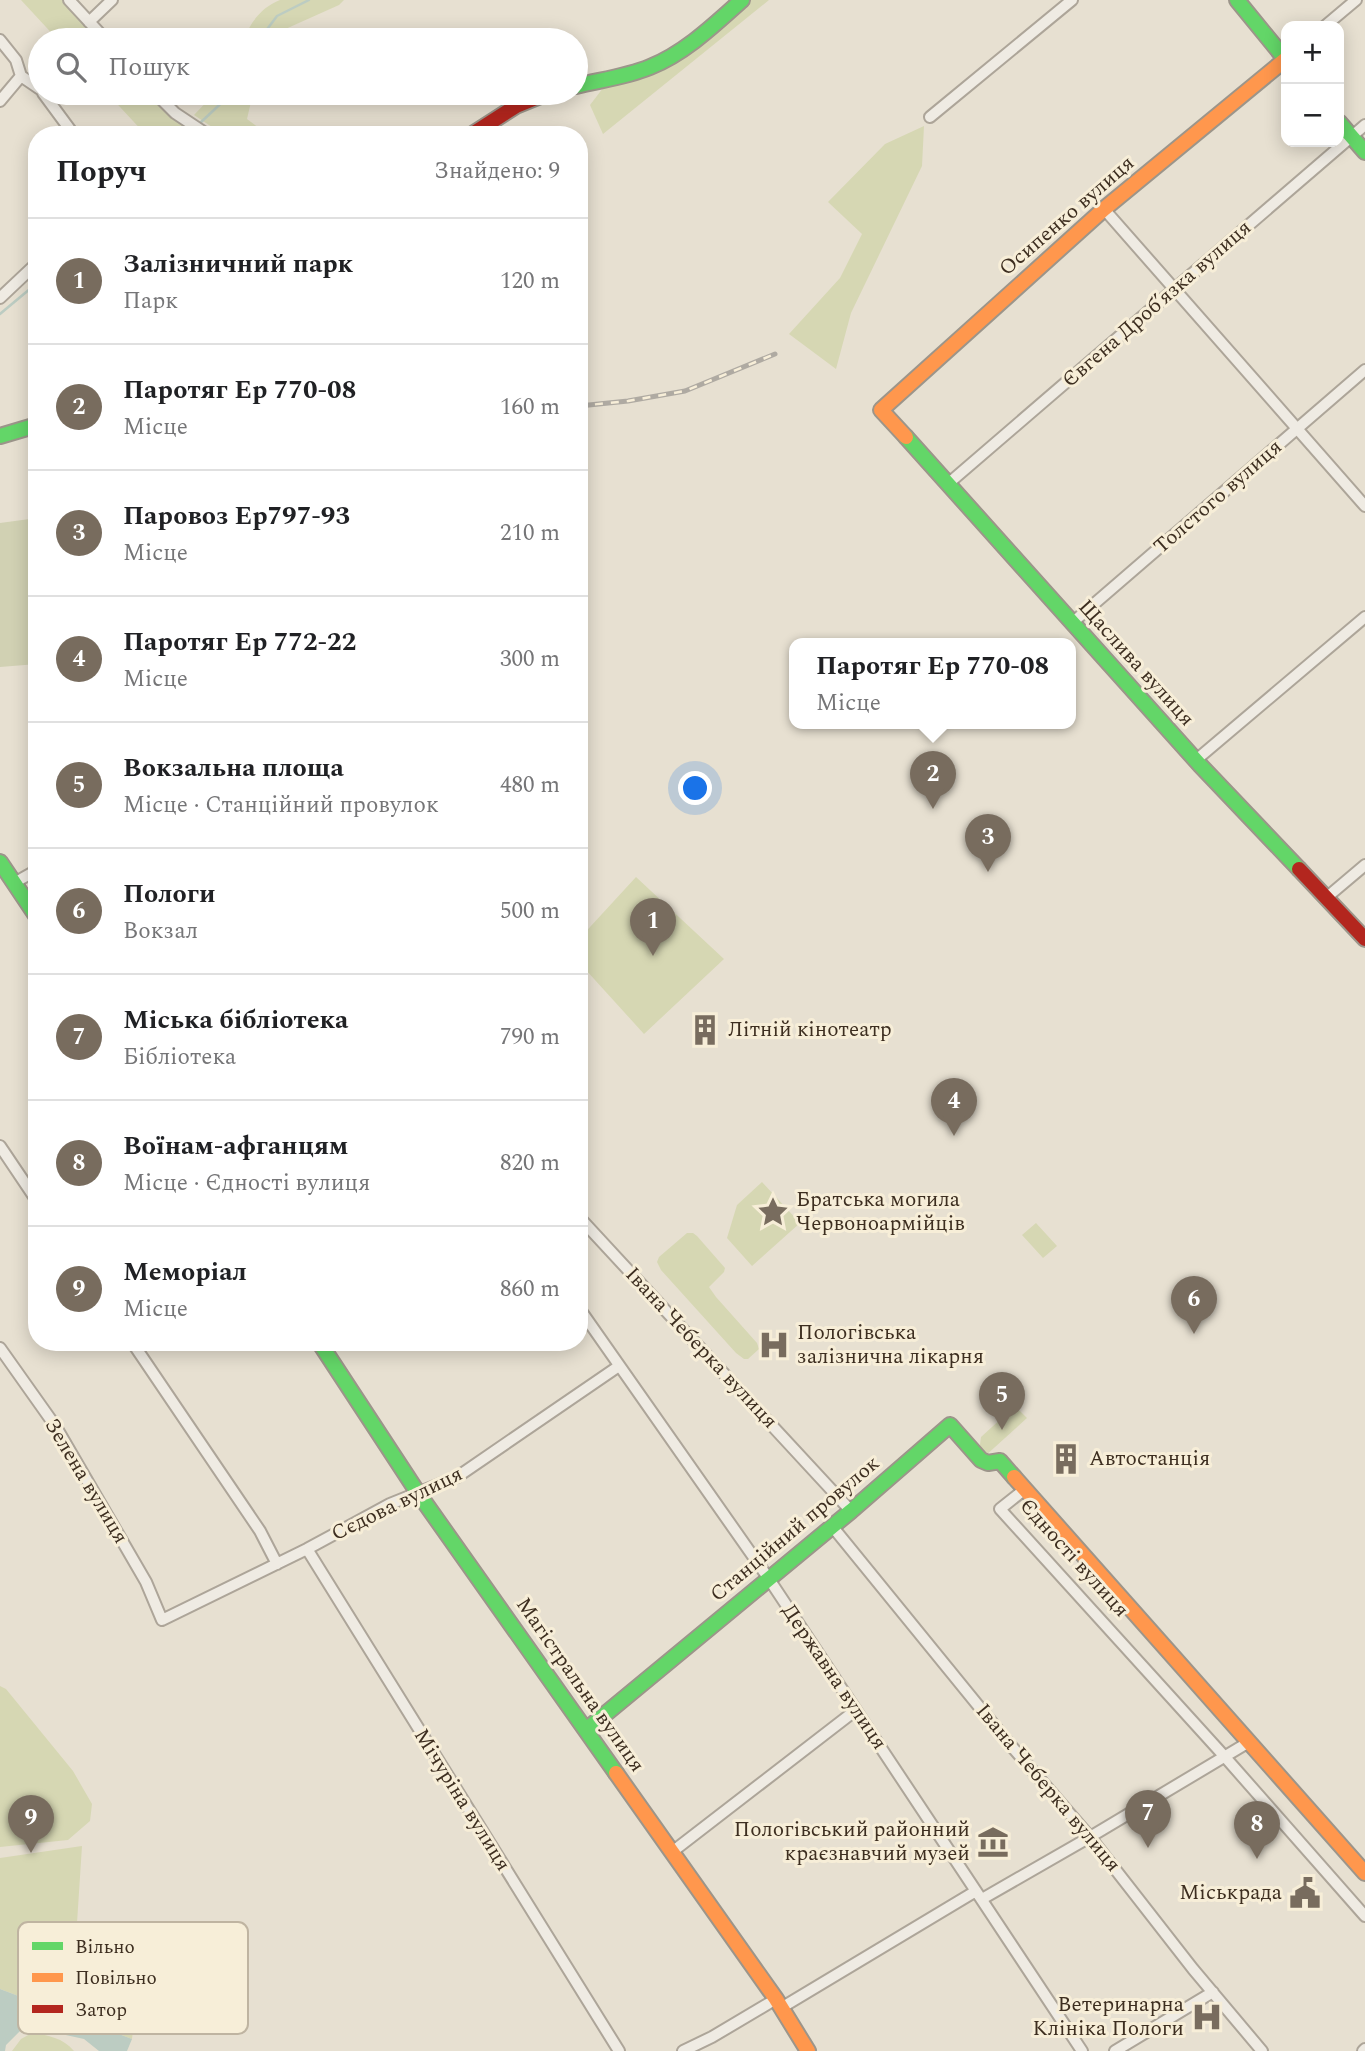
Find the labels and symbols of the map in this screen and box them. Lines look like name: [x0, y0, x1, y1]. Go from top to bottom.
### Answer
street label: Осипенко вулиця: [992, 148, 1142, 284]
street label: Євгена Дроб’язка вулиця: [1055, 213, 1259, 395]
street label: Толстого вулиця: [1147, 432, 1289, 562]
street label: Щаслива вулиця: [1070, 592, 1202, 734]
pin: 2: [910, 751, 956, 809]
your location: [678, 771, 712, 805]
pin: 3: [965, 814, 1011, 872]
pin: 1: [630, 898, 676, 956]
building icon: Літній кінотеатр: [688, 1013, 722, 1047]
place label: Літній кінотеатр: [728, 1014, 892, 1046]
pin: 4: [931, 1078, 977, 1136]
place label: Братська могила Червоноармійців: [796, 1184, 965, 1240]
place icon: Братська могила Червоноармійців: [756, 1195, 790, 1229]
street label: Івана Чеберка вулиця: [617, 1260, 785, 1436]
pin: 6: [1171, 1276, 1217, 1334]
place label: Пологівська залізнична лікарня: [797, 1317, 984, 1373]
hospital icon: Пологівська залізнична лікарня: [757, 1328, 791, 1362]
pin: 5: [979, 1372, 1025, 1430]
street label: Зелена вулиця: [36, 1412, 136, 1550]
building icon: Автостанція: [1049, 1442, 1083, 1476]
place label: Автостанція: [1089, 1443, 1210, 1475]
street label: Станційний провулок: [703, 1448, 887, 1610]
street label: Сєдова вулиця: [326, 1458, 468, 1550]
street label: Єдності вулиця: [1012, 1491, 1136, 1625]
street label: Магістральна вулиця: [507, 1591, 653, 1779]
street label: Державна вулиця: [773, 1598, 895, 1756]
street label: Івана Чеберка вулиця: [968, 1697, 1128, 1879]
street label: Мічуріна вулиця: [405, 1722, 519, 1878]
pin: 7: [1125, 1790, 1171, 1848]
pin: 9: [8, 1795, 54, 1853]
pin: 8: [1234, 1801, 1280, 1859]
place label: Пологівський районний краєзнавчий музей: [734, 1814, 970, 1870]
museum icon: Пологівський районний краєзнавчий музей: [976, 1825, 1010, 1859]
public building icon: Міськрада: [1288, 1876, 1322, 1910]
place label: Міськрада: [1179, 1877, 1283, 1909]
legend: [18, 1922, 248, 2034]
text: Вільно: [75, 1933, 135, 1962]
text: Повільно: [75, 1964, 157, 1993]
place label: Ветеринарна Клініка Пологи: [1033, 1989, 1185, 2045]
text: Затор: [75, 1996, 127, 2025]
hospital icon: Ветеринарна Клініка Пологи: [1190, 2000, 1224, 2034]

